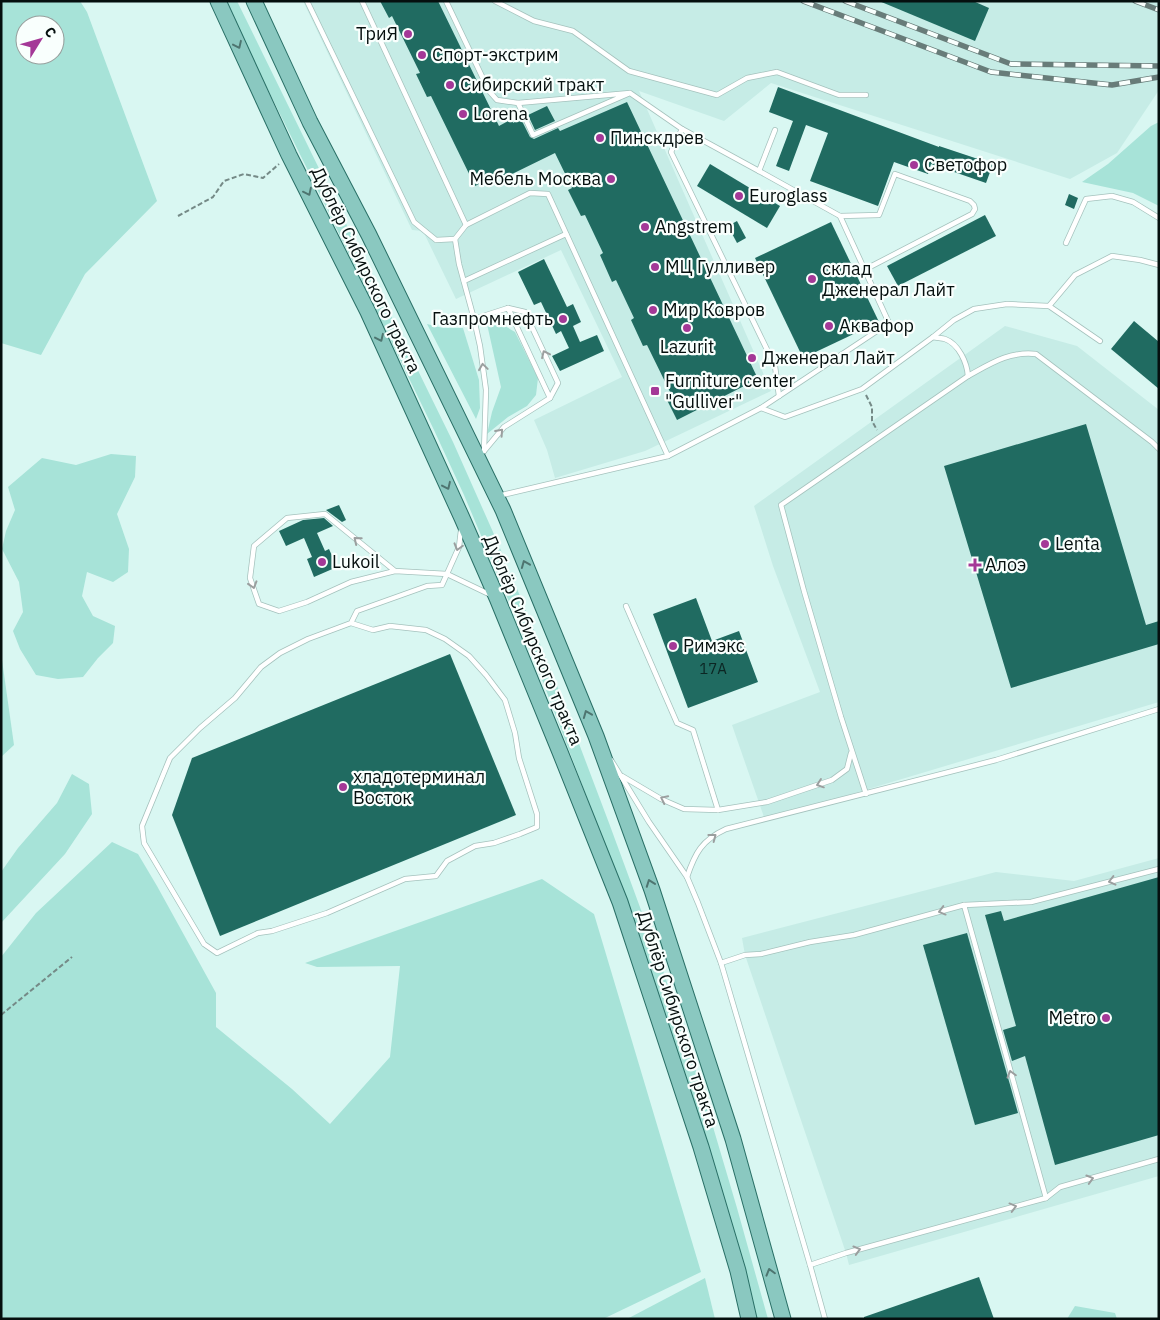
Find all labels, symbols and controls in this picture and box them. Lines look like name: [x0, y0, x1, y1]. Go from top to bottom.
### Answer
north arrow: [15, 15, 65, 65]
place label: ТриЯ: [356, 22, 398, 45]
text: С: [40, 23, 60, 41]
marker: ТриЯ: [402, 28, 414, 40]
one-way arrow: [232, 40, 243, 49]
place label: Спорт-экстрим: [432, 43, 559, 66]
marker: Спорт-экстрим: [416, 49, 428, 61]
place label: Сибирский тракт: [460, 73, 605, 96]
marker: Сибирский тракт: [444, 79, 456, 91]
place label: Lorena: [473, 102, 529, 125]
marker: Lorena: [457, 108, 469, 120]
place label: Пинскдрев: [610, 126, 704, 149]
marker: Пинскдрев: [594, 132, 606, 144]
place label: Светофор: [924, 153, 1007, 176]
marker: Светофор: [908, 159, 920, 171]
street label: Дублёр Сибирского тракта: [306, 163, 427, 377]
place label: Мебель Москва: [469, 167, 601, 190]
marker: Мебель Москва: [605, 173, 617, 185]
place label: Euroglass: [749, 184, 828, 207]
one-way arrow: [302, 187, 312, 196]
marker: Euroglass: [733, 190, 745, 202]
place label: Angstrem: [655, 215, 733, 238]
marker: Angstrem: [639, 221, 651, 233]
place label: МЦ Гулливер: [665, 255, 775, 278]
place label: склад Дженерал Лайт: [822, 257, 955, 301]
marker: МЦ Гулливер: [649, 261, 661, 273]
marker: склад Дженерал Лайт: [806, 273, 818, 285]
place label: Мир Ковров: [663, 298, 765, 321]
marker: Мир Ковров: [647, 304, 659, 316]
place label: Газпромнефть: [432, 307, 553, 330]
marker: Газпромнефть: [557, 313, 569, 325]
place label: Аквафор: [839, 314, 914, 337]
marker: Аквафор: [823, 320, 835, 332]
marker: Lazurit: [681, 322, 693, 334]
one-way arrow: [373, 333, 384, 342]
place label: Lazurit: [660, 335, 714, 358]
place label: Дженерал Лайт: [762, 346, 895, 369]
one-way arrow: [540, 350, 551, 359]
marker: Дженерал Лайт: [746, 352, 758, 364]
one-way arrow: [478, 363, 488, 371]
place label: Furniture center "Gulliver": [665, 369, 796, 413]
marker: Furniture center "Gulliver": [649, 385, 661, 397]
one-way arrow: [494, 429, 503, 438]
one-way arrow: [441, 481, 451, 490]
street label: Дублёр Сибирского тракта: [479, 531, 588, 749]
place label: Lenta: [1055, 532, 1100, 555]
one-way arrow: [354, 537, 363, 545]
marker: Lenta: [1039, 538, 1051, 550]
one-way arrow: [453, 543, 464, 551]
place label: Lukoil: [332, 550, 380, 573]
place label: Алоэ: [985, 553, 1026, 576]
marker: Lukoil: [316, 556, 328, 568]
marker: Алоэ: [969, 559, 981, 571]
one-way arrow: [521, 560, 531, 569]
one-way arrow: [247, 581, 257, 589]
place label: Римэкс: [683, 634, 745, 657]
marker: Римэкс: [667, 640, 679, 652]
house number: 17А: [699, 659, 727, 678]
one-way arrow: [582, 710, 593, 719]
place label: хладотерминал Восток: [353, 765, 485, 809]
one-way arrow: [817, 778, 825, 788]
marker: хладотерминал Восток: [337, 781, 349, 793]
one-way arrow: [660, 795, 669, 805]
one-way arrow: [707, 835, 716, 843]
one-way arrow: [1107, 875, 1116, 886]
one-way arrow: [646, 879, 656, 887]
one-way arrow: [938, 905, 947, 916]
street label: Дублёр Сибирского тракта: [633, 908, 725, 1131]
place label: Metro: [1049, 1006, 1096, 1029]
marker: Metro: [1100, 1012, 1112, 1024]
one-way arrow: [1006, 1069, 1017, 1078]
one-way arrow: [1085, 1174, 1093, 1184]
one-way arrow: [1009, 1202, 1017, 1212]
one-way arrow: [852, 1245, 860, 1255]
one-way arrow: [765, 1267, 776, 1276]

